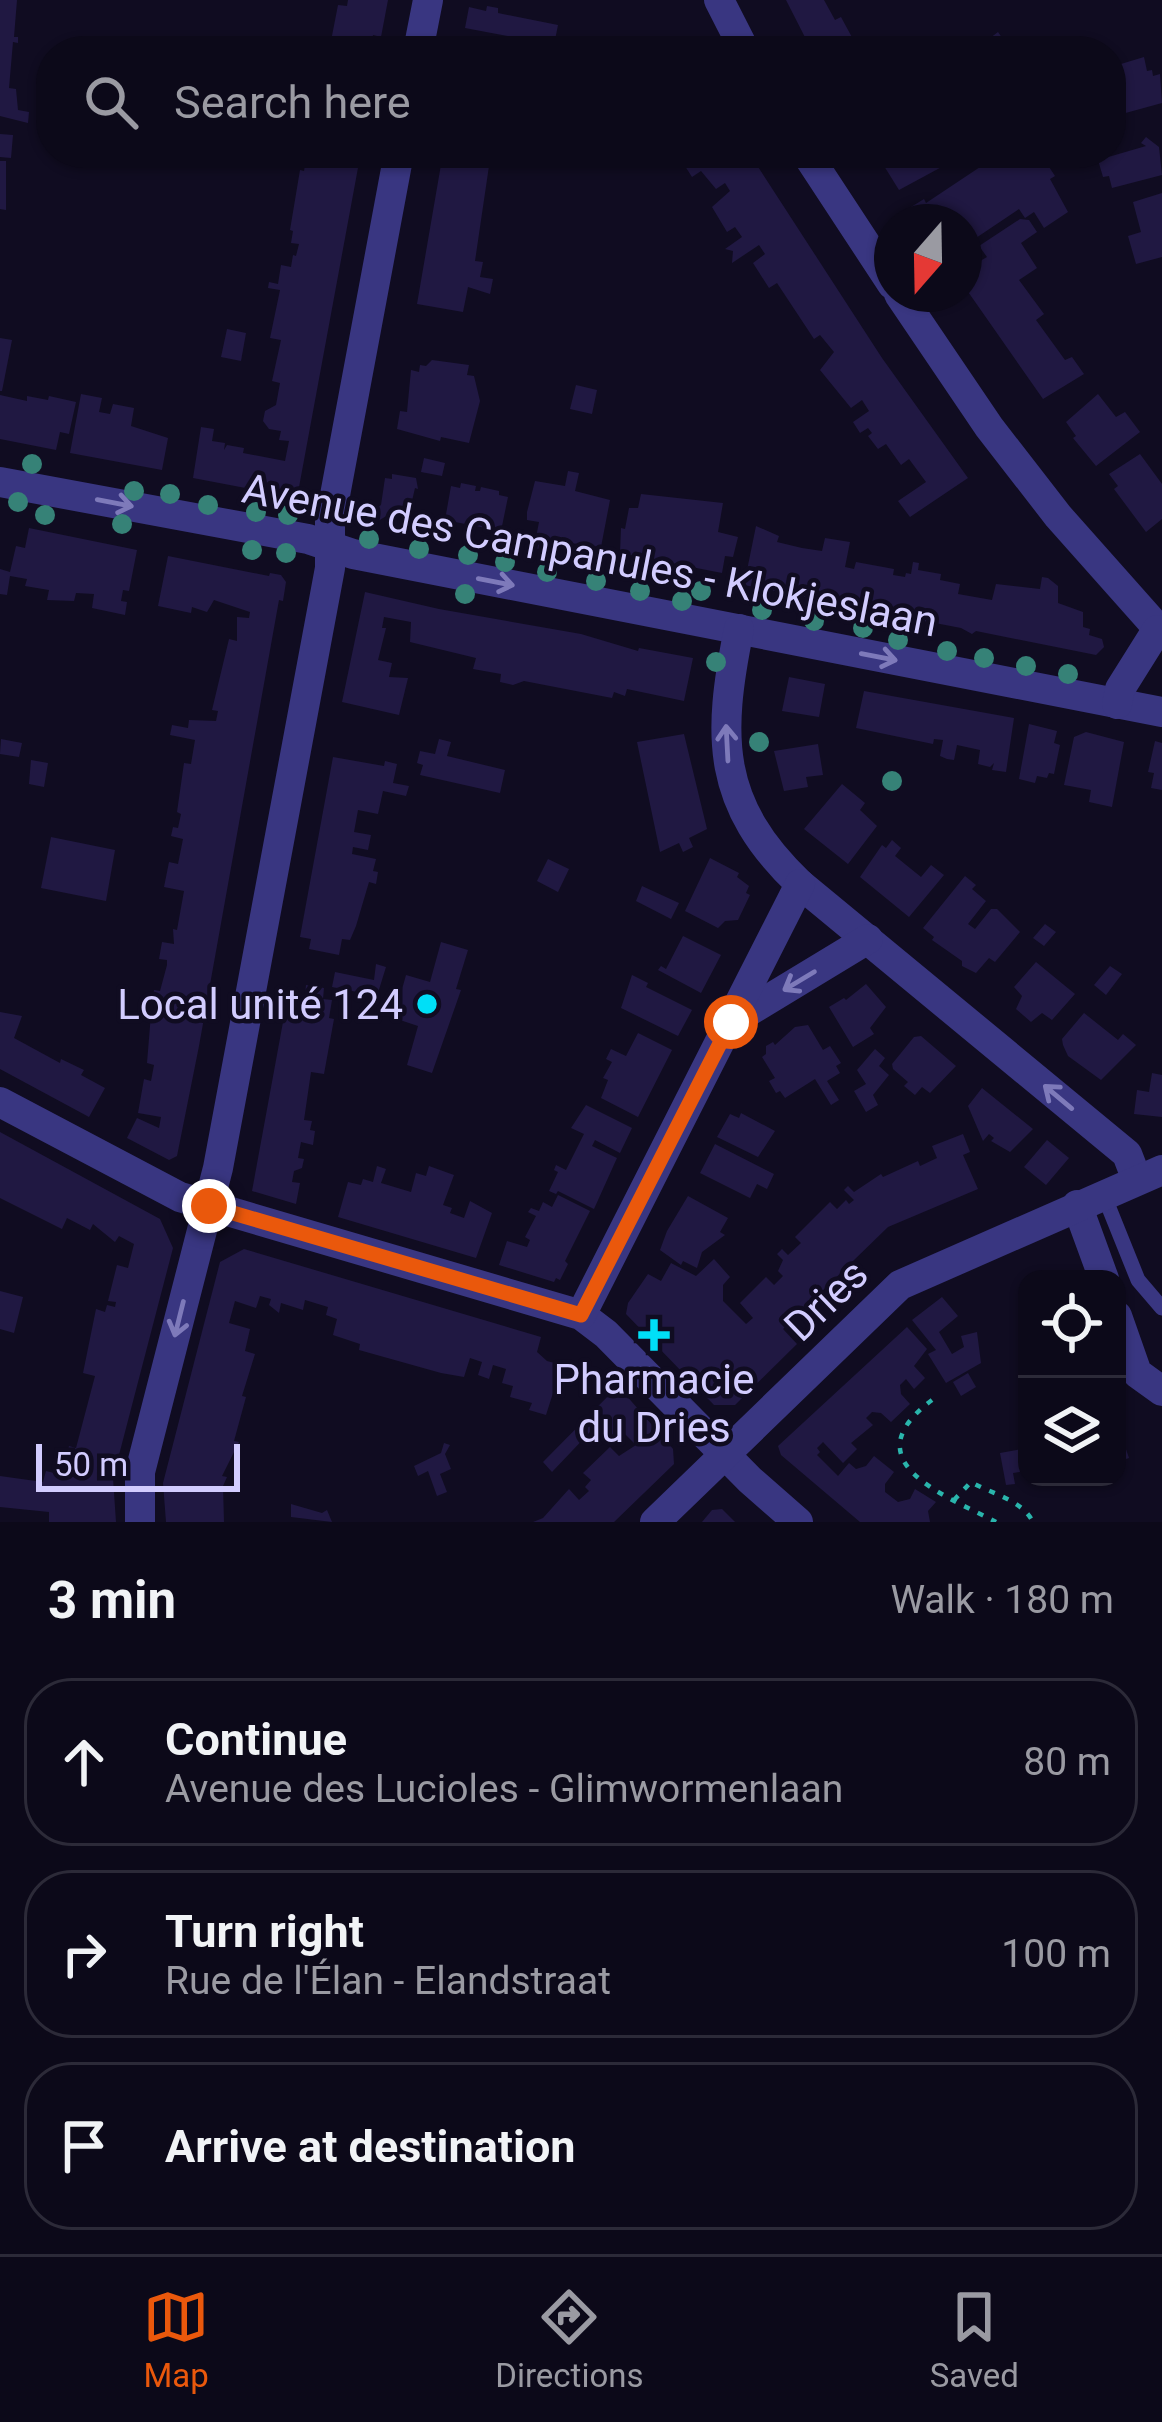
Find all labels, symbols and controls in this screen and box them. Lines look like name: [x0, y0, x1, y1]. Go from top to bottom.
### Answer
search box: [36, 36, 1126, 168]
icon: search: [78, 69, 144, 135]
text: Search here: [174, 76, 411, 129]
north arrow: [874, 204, 982, 312]
street label: Avenue des Campanules - Klokjeslaan: [238, 463, 942, 647]
one-way arrow: [95, 493, 134, 515]
one-way arrow: [476, 572, 515, 594]
one-way arrow: [859, 647, 898, 669]
one-way arrow: [716, 724, 739, 763]
one-way arrow: [782, 969, 817, 993]
place label: Local unité 124: [117, 980, 403, 1029]
marker: Local unité 124: [414, 991, 440, 1017]
route start: [704, 995, 758, 1049]
one-way arrow: [1043, 1084, 1075, 1110]
route end: [182, 1179, 236, 1233]
street label: Dries: [774, 1249, 878, 1351]
map controls: [1018, 1270, 1126, 1486]
button: locate: [1018, 1270, 1126, 1378]
one-way arrow: [167, 1299, 189, 1337]
marker: Pharmacie du Dries: [641, 1322, 667, 1348]
place label: Pharmacie du Dries: [554, 1355, 754, 1452]
button: layers: [1018, 1378, 1126, 1486]
scale bar: [36, 1438, 240, 1491]
text: 50 m: [54, 1445, 128, 1484]
text: 3 min: [48, 1571, 176, 1630]
text: Walk · 180 m: [890, 1577, 1114, 1623]
text: Continue: [165, 1713, 347, 1766]
icon: ahead: [51, 1729, 117, 1795]
text: 80 m: [1023, 1739, 1111, 1785]
text: Avenue des Lucioles - Glimwormenlaan: [165, 1766, 843, 1812]
text: Turn right: [165, 1905, 364, 1958]
icon: right: [51, 1921, 117, 1987]
text: 100 m: [1001, 1931, 1111, 1977]
text: Rue de l'Élan - Elandstraat: [165, 1958, 611, 2004]
icon: arrive: [51, 2113, 117, 2179]
text: Arrive at destination: [165, 2120, 576, 2173]
tab: Map: [143, 2284, 209, 2395]
tab: Directions: [495, 2284, 644, 2395]
tab: Saved: [930, 2284, 1019, 2395]

